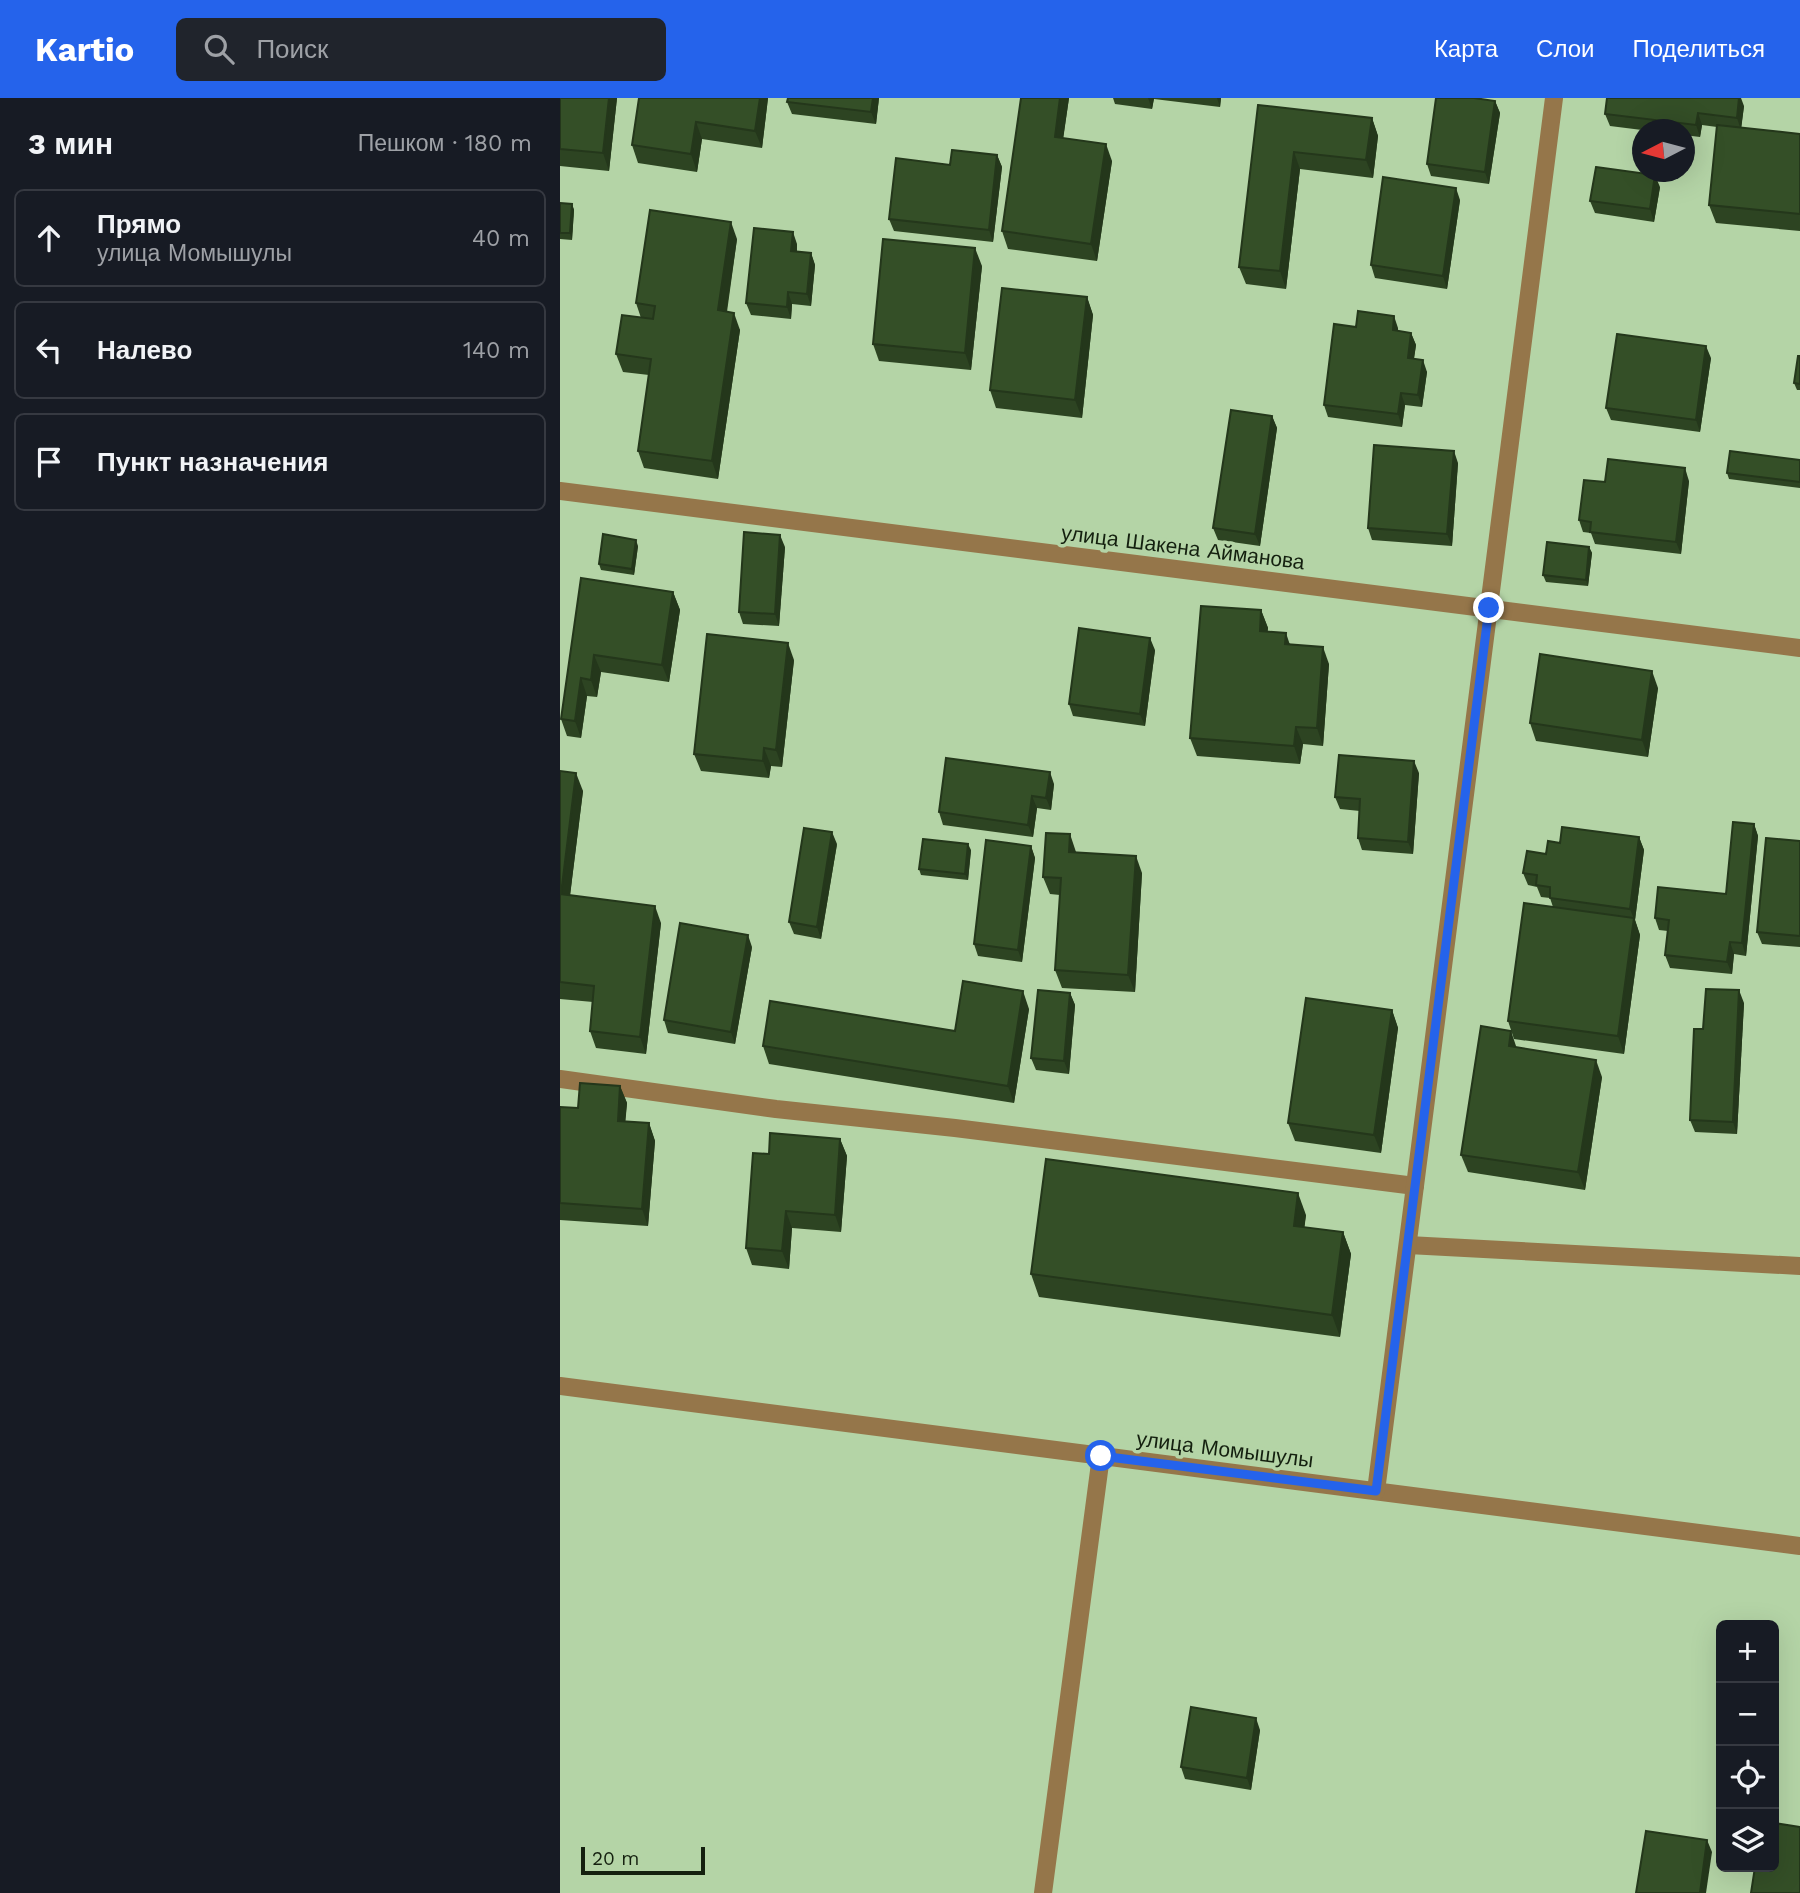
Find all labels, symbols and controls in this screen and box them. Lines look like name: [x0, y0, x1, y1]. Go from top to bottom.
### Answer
search box: [176, 18, 666, 81]
text: Kartio: [35, 30, 134, 69]
icon: search: [200, 30, 238, 68]
text: Поиск: [256, 34, 328, 64]
text: Карта: [1434, 35, 1498, 63]
text: Слои: [1536, 35, 1594, 63]
text: Поделиться: [1632, 35, 1765, 63]
north arrow: [1632, 119, 1695, 182]
text: 3 мин: [28, 126, 113, 161]
text: Пешком · 180 m: [358, 130, 532, 157]
text: Прямо: [97, 209, 181, 239]
icon: ahead: [30, 219, 68, 257]
text: 40 m: [472, 225, 530, 252]
text: улица Момышулы: [97, 240, 292, 267]
icon: left: [30, 331, 68, 369]
text: Налево: [97, 335, 192, 365]
text: 140 m: [463, 337, 530, 364]
icon: arrive: [30, 443, 68, 481]
text: Пункт назначения: [97, 447, 328, 477]
street label: улица Шакена Айманова: [1060, 520, 1306, 574]
route end: [1473, 592, 1504, 623]
street label: улица Момышулы: [1135, 1426, 1315, 1472]
route start: [1085, 1440, 1116, 1471]
map controls: [1716, 1620, 1779, 1872]
button: +: [1716, 1620, 1779, 1683]
button: −: [1716, 1683, 1779, 1746]
button: locate: [1716, 1746, 1779, 1809]
button: layers: [1716, 1809, 1779, 1872]
scale bar: [581, 1844, 705, 1876]
text: 20 m: [592, 1847, 639, 1870]

